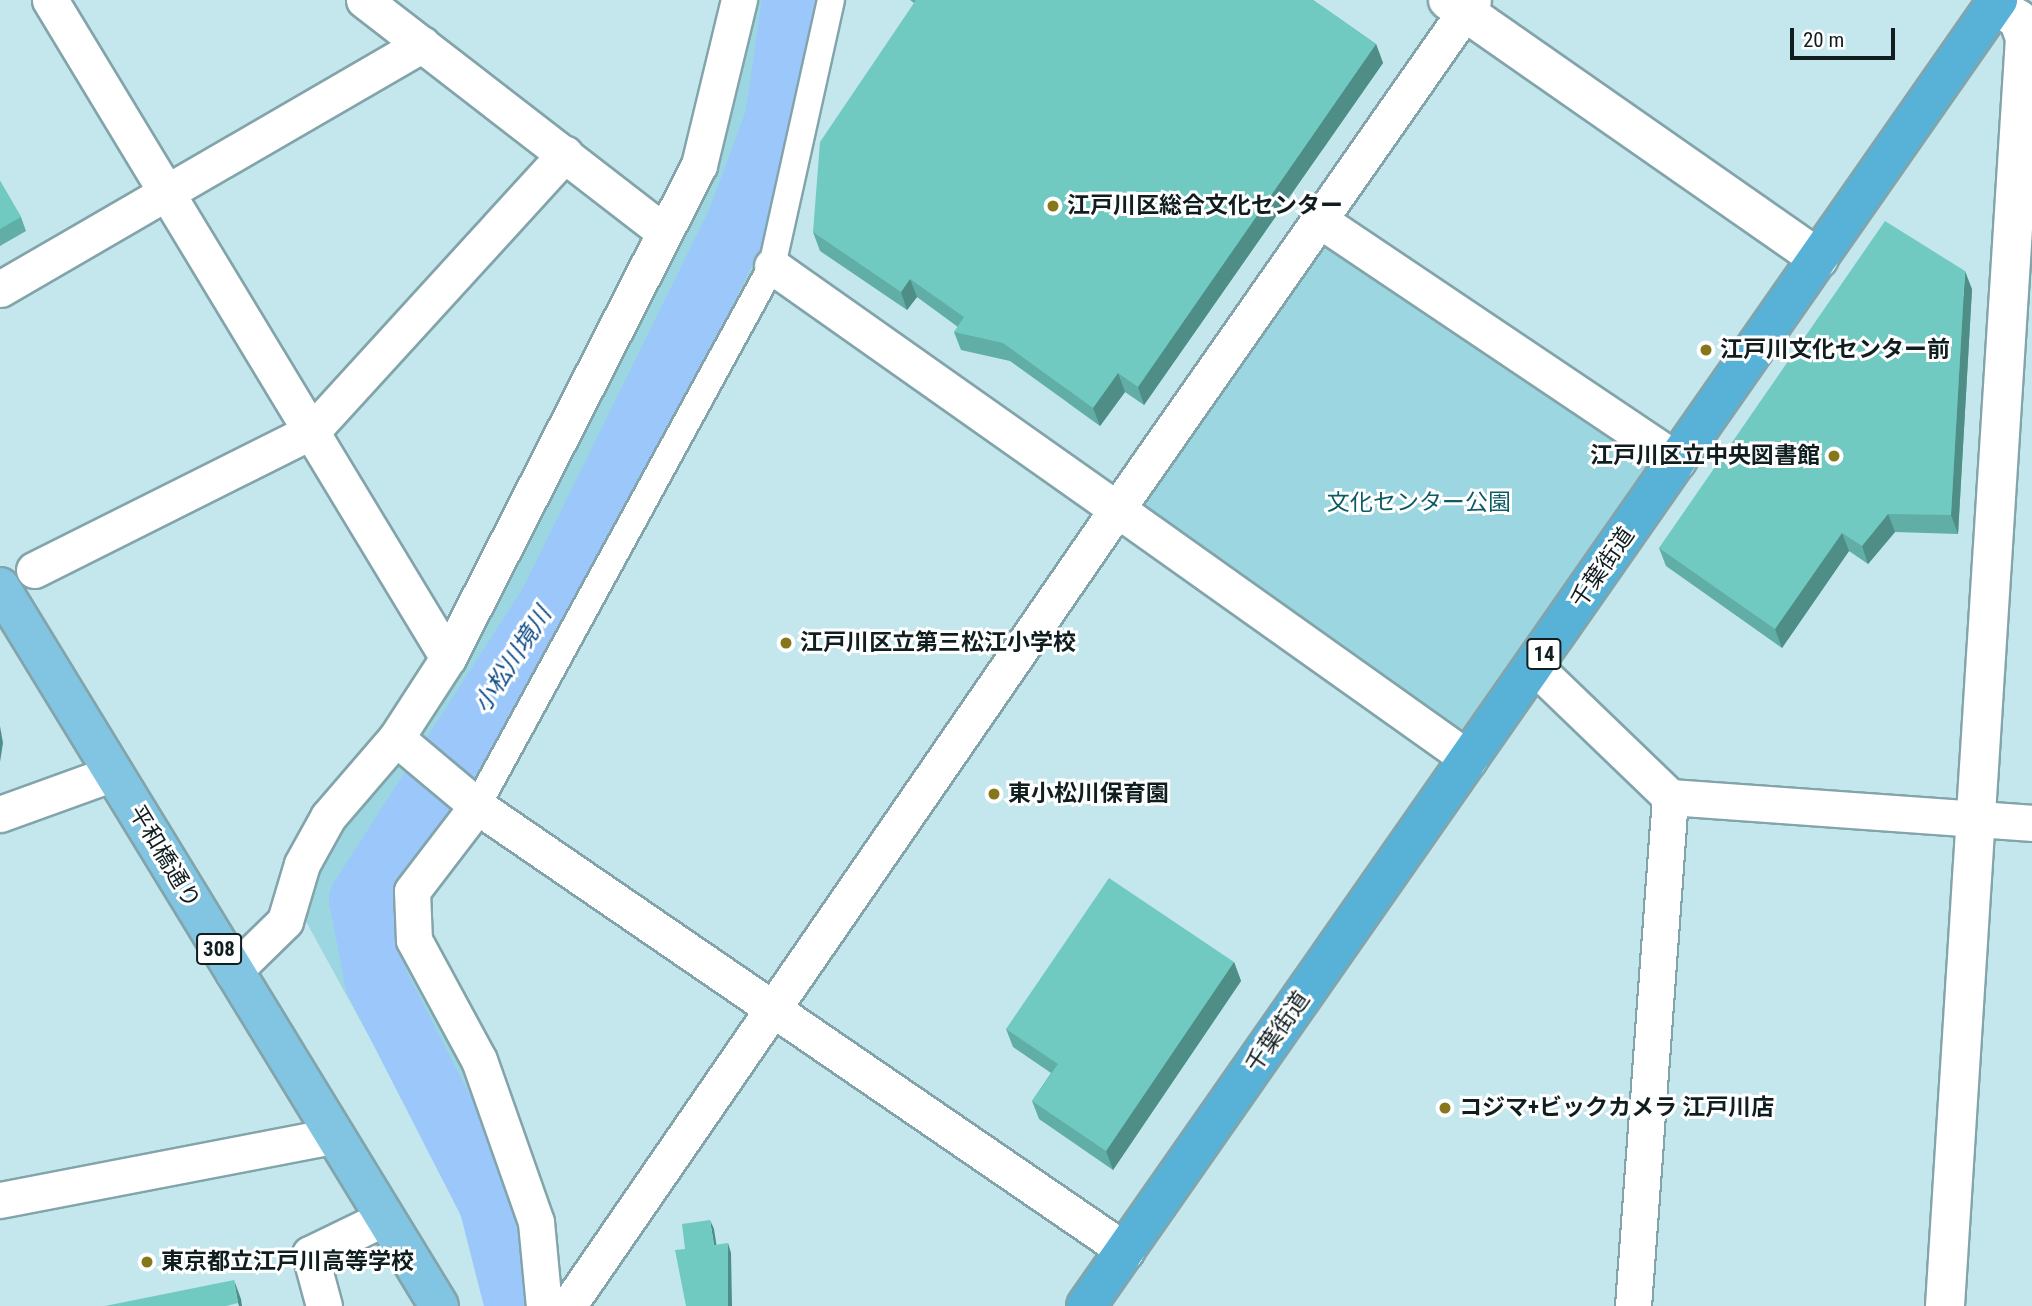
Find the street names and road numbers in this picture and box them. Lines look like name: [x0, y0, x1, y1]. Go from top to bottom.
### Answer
street label: 千葉街道: [1565, 522, 1641, 614]
road number: 14: [1525, 636, 1563, 672]
street label: 平和橋通り: [123, 801, 205, 913]
road number: 308: [194, 932, 244, 967]
street label: 千葉街道: [1240, 986, 1316, 1078]

